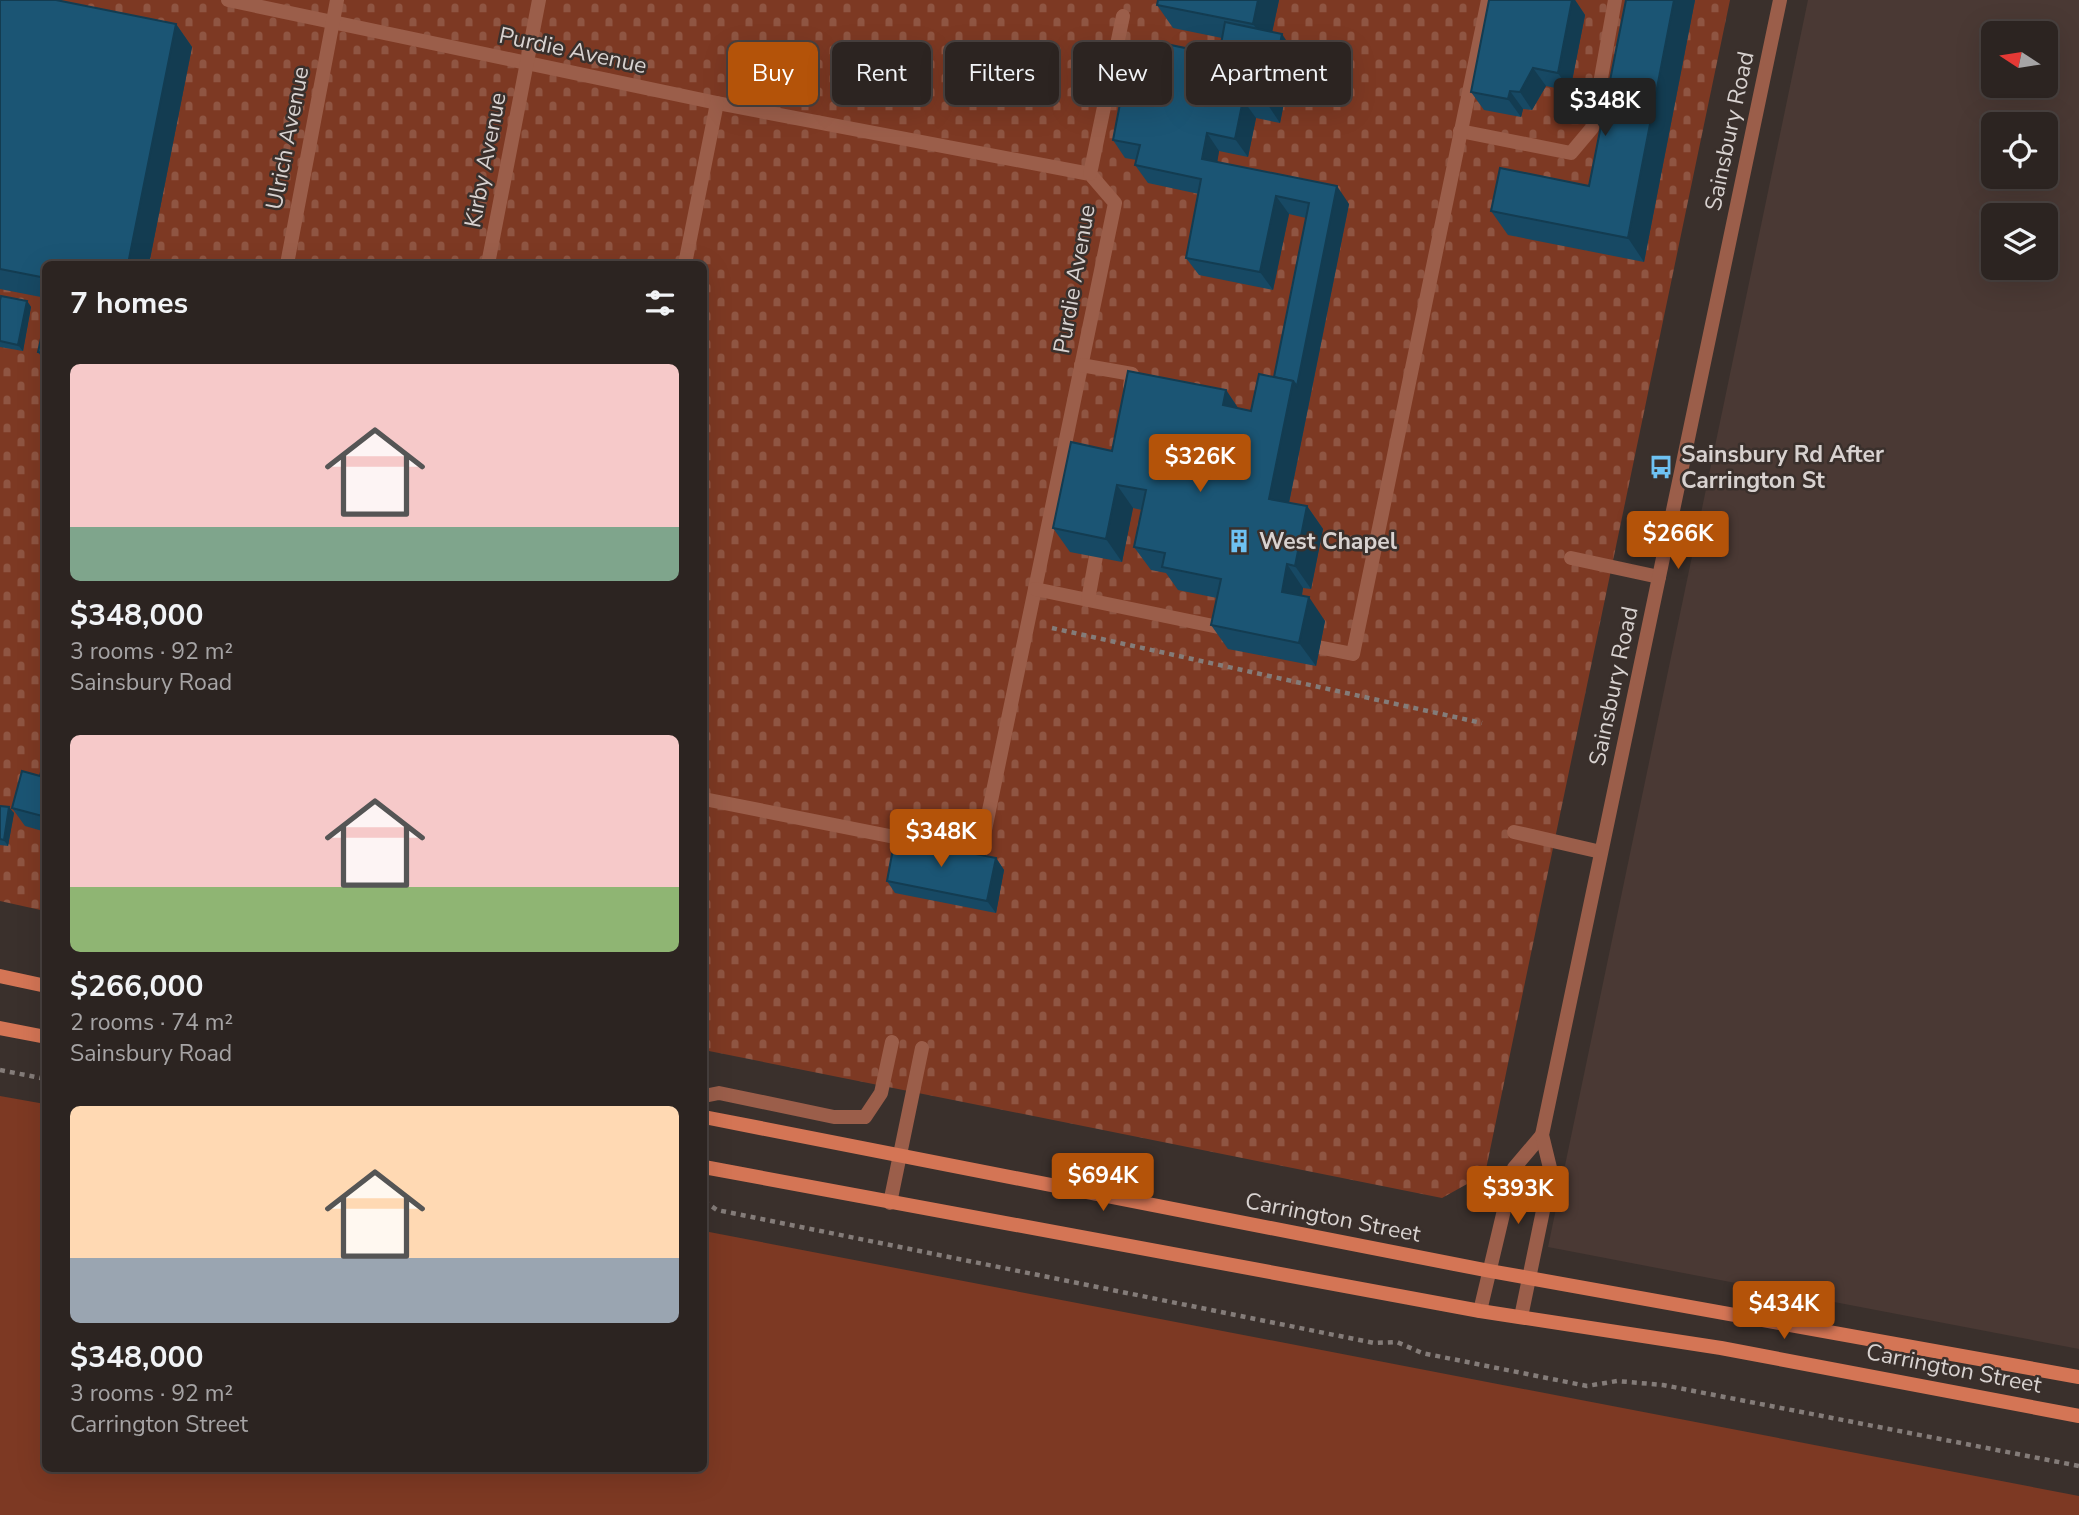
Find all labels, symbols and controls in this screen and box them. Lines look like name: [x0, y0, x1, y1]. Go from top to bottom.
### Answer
street label: Purdie Avenue: [496, 20, 650, 81]
north arrow: [1981, 21, 2058, 98]
map controls: [1981, 21, 2058, 280]
chip: Buy: [728, 42, 818, 105]
chip: Rent: [832, 42, 931, 105]
chip: Filters: [945, 42, 1059, 105]
chip: New: [1073, 42, 1172, 105]
chip: Apartment: [1186, 42, 1351, 105]
street label: Sainsbury Road: [1697, 49, 1762, 214]
street label: Ulrich Avenue: [258, 64, 317, 212]
pin: $348K: [1556, 78, 1654, 138]
text: $348K: [1570, 85, 1640, 116]
street label: Kirby Avenue: [457, 90, 514, 230]
button: locate: [1981, 112, 2058, 189]
street label: Purdie Avenue: [1046, 202, 1103, 356]
button: layers: [1981, 203, 2058, 280]
text: 7 homes: [70, 283, 188, 324]
icon: filters: [641, 284, 679, 322]
icon: home: [312, 409, 438, 535]
pin: $326K: [1151, 434, 1249, 494]
place label: Sainsbury Rd After Carrington St: [1681, 439, 1884, 496]
text: $326K: [1165, 441, 1235, 472]
bus stop icon: Sainsbury Rd After Carrington St: [1647, 453, 1675, 481]
pin: $266K: [1629, 512, 1727, 571]
text: $266K: [1643, 518, 1713, 549]
place label: West Chapel: [1259, 526, 1398, 557]
building icon: West Chapel: [1225, 527, 1253, 555]
text: $348,000: [70, 595, 203, 636]
street label: Sainsbury Road: [1581, 604, 1646, 769]
text: 3 rooms · 92 m²: [70, 636, 233, 667]
text: Sainsbury Road: [70, 667, 232, 698]
icon: home: [312, 780, 438, 906]
pin: $348K: [892, 810, 990, 869]
text: $348K: [906, 816, 976, 847]
text: $266,000: [70, 966, 203, 1007]
text: 2 rooms · 74 m²: [70, 1007, 233, 1038]
text: Sainsbury Road: [70, 1038, 232, 1069]
icon: home: [312, 1151, 438, 1277]
pin: $694K: [1054, 1154, 1152, 1213]
text: $694K: [1068, 1160, 1138, 1191]
pin: $393K: [1469, 1166, 1567, 1226]
text: $393K: [1483, 1173, 1553, 1204]
street label: Carrington Street: [1243, 1185, 1424, 1250]
pin: $434K: [1735, 1282, 1833, 1341]
text: $434K: [1749, 1288, 1819, 1319]
street label: Carrington Street: [1864, 1336, 2045, 1401]
text: $348,000: [70, 1337, 203, 1378]
text: 3 rooms · 92 m²: [70, 1378, 233, 1409]
text: Carrington Street: [70, 1409, 248, 1440]

